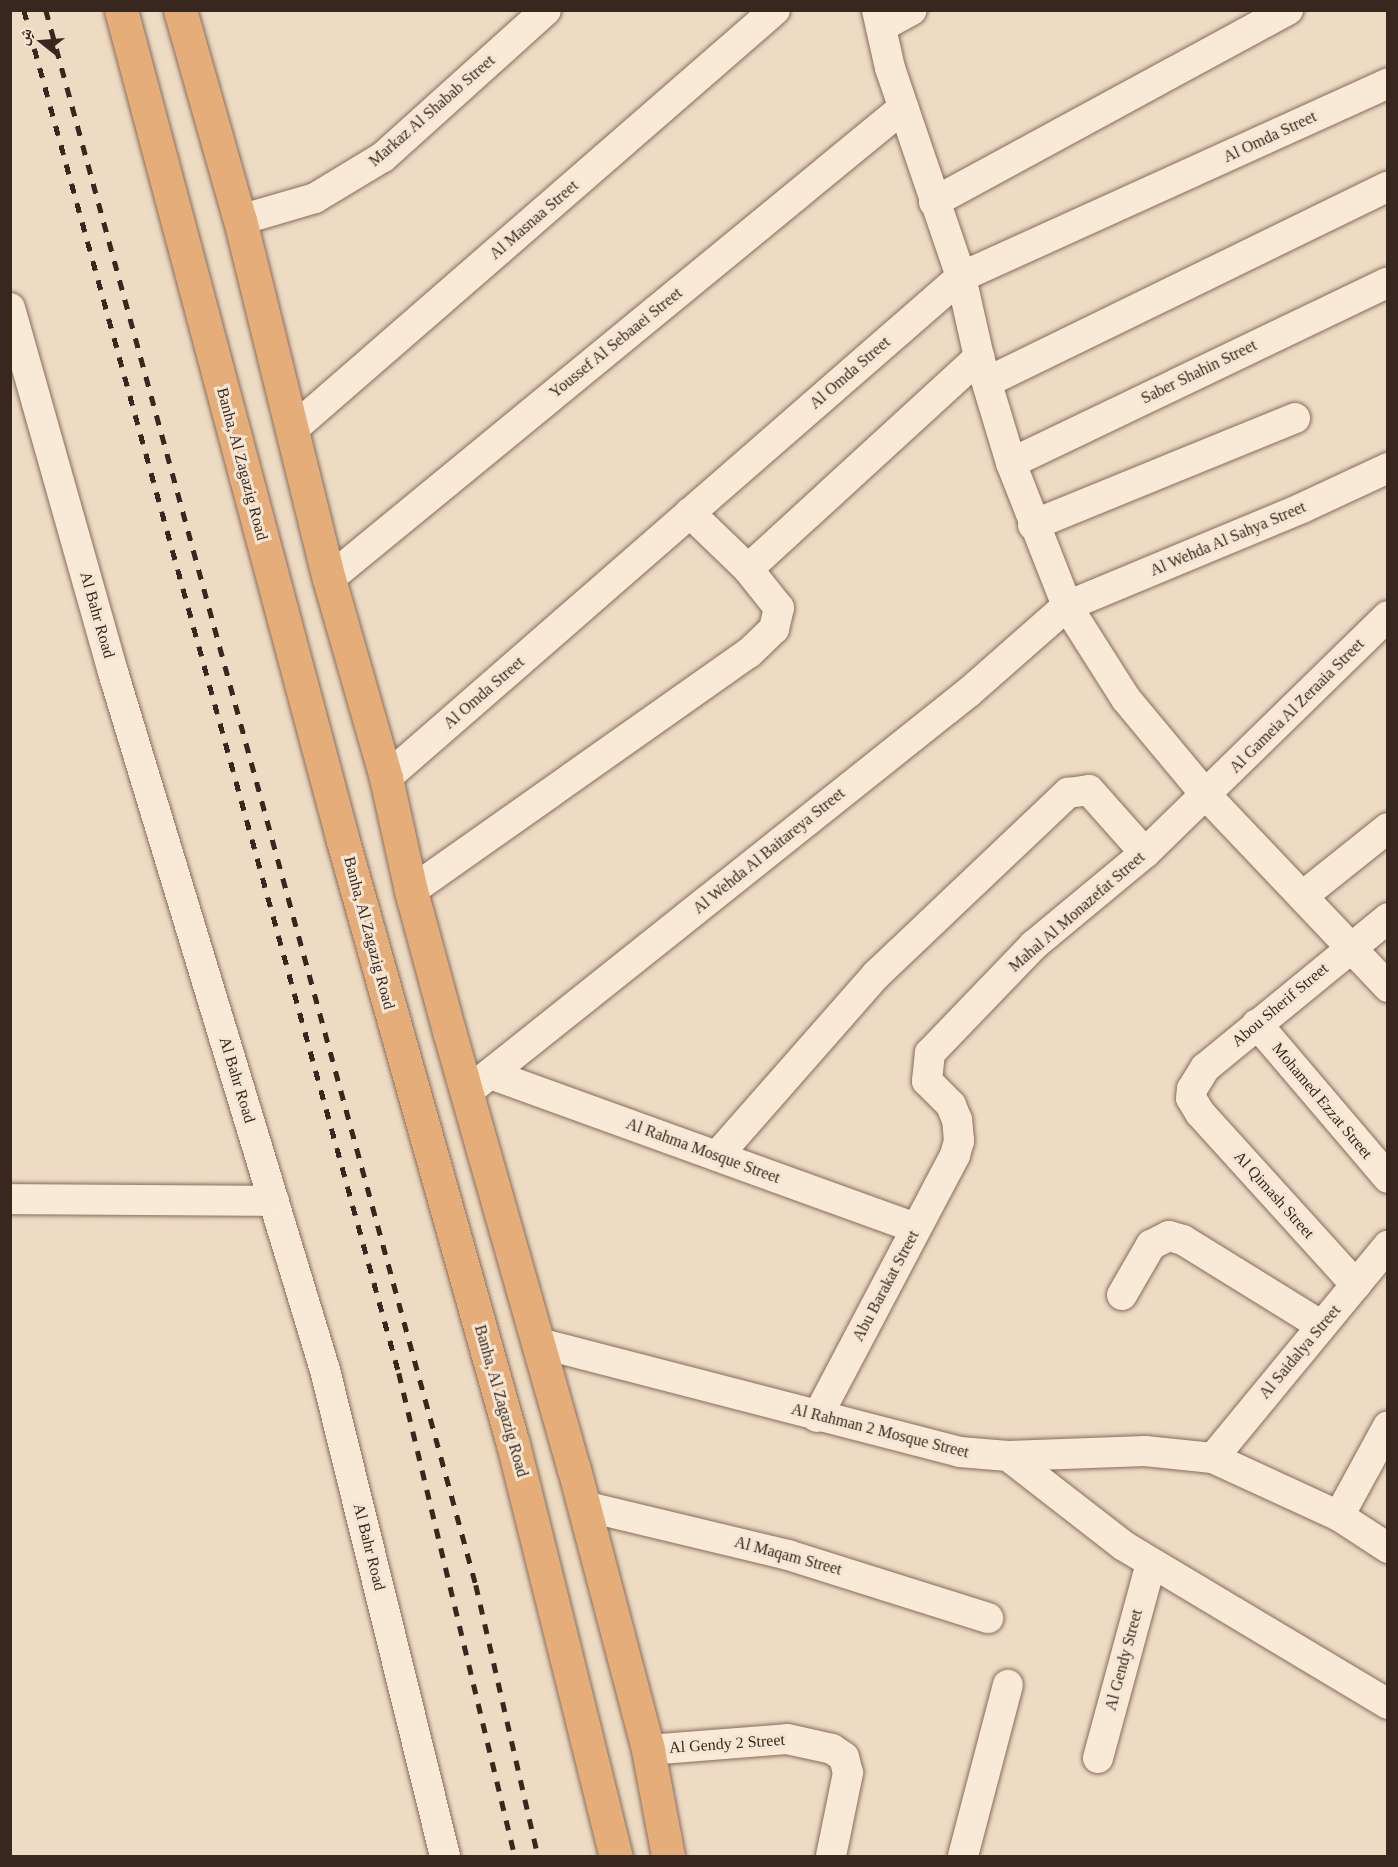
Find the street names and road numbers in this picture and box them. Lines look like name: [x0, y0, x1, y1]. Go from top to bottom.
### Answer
street label: Markaz Al Shabab Street: [365, 51, 499, 171]
street label: Al Omda Street: [1220, 107, 1320, 167]
street label: Al Masnaa Street: [486, 176, 582, 264]
street label: Youssef Al Sebaaei Street: [545, 283, 687, 403]
street label: Al Omda Street: [806, 333, 894, 413]
street label: Saber Shahin Street: [1138, 336, 1260, 408]
street label: Banha, Al Zagazig Road: [212, 385, 272, 543]
street label: Al Wehda Al Sahya Street: [1147, 497, 1309, 581]
street label: Al Bahr Road: [76, 570, 118, 660]
street label: Al Gameia Al Zeraaia Street: [1226, 635, 1368, 777]
street label: Al Omda Street: [440, 653, 528, 733]
street label: Al Wehda Al Baitareya Street: [689, 784, 849, 918]
street label: Mahal Al Monazefat Street: [1005, 847, 1149, 977]
street label: Banha, Al Zagazig Road: [339, 854, 399, 1012]
street label: Abou Sherif Street: [1228, 959, 1332, 1051]
street label: Al Bahr Road: [215, 1035, 259, 1125]
street label: Mohamed Ezzat Street: [1268, 1039, 1376, 1163]
street label: Al Rahma Mosque Street: [624, 1114, 782, 1188]
street label: Al Qimash Street: [1230, 1147, 1318, 1243]
street label: Abu Barakat Street: [849, 1227, 923, 1345]
street label: Al Saidalya Street: [1255, 1301, 1345, 1403]
street label: Banha, Al Zagazig Road: [470, 1322, 532, 1480]
street label: Al Rahman 2 Mosque Street: [789, 1400, 971, 1462]
street label: Al Bahr Road: [349, 1502, 389, 1592]
street label: Al Maqam Street: [732, 1532, 844, 1580]
street label: Al Gendy Street: [1101, 1607, 1147, 1713]
street label: Al Gendy 2 Street: [668, 1730, 786, 1758]

